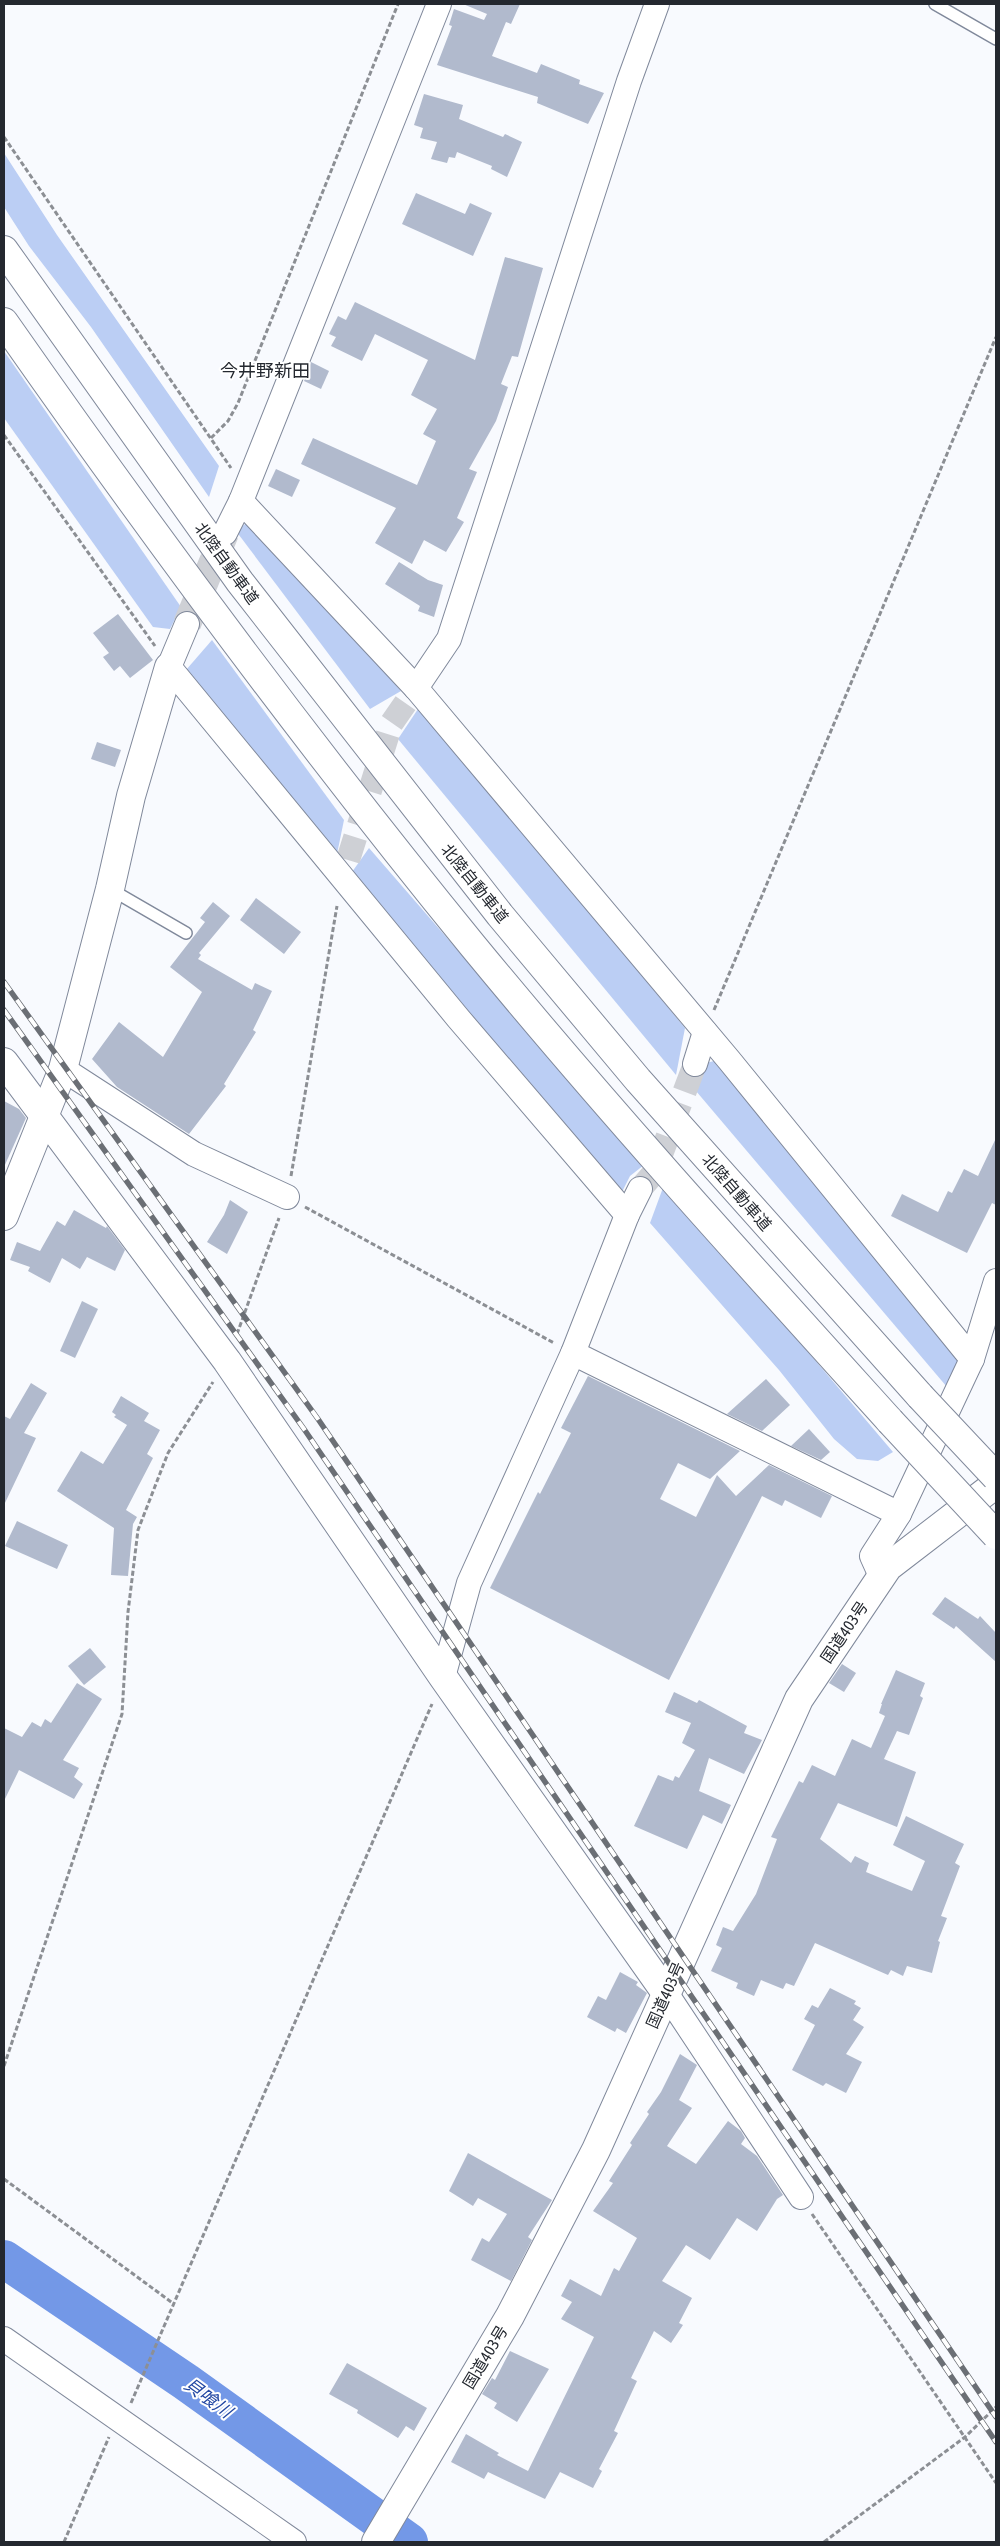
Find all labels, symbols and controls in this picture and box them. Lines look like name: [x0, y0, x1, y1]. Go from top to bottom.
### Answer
district label: 今井野新田: [220, 360, 310, 381]
street label: 北陸自動車道: [192, 519, 262, 607]
street label: 北陸自動車道: [438, 840, 512, 926]
street label: 北陸自動車道: [699, 1150, 775, 1234]
street label: 国道403号: [817, 1598, 871, 1666]
street label: 国道403号: [642, 1959, 688, 2031]
street label: 国道403号: [459, 2322, 511, 2392]
water label: 貝喰川: [180, 2373, 238, 2423]

